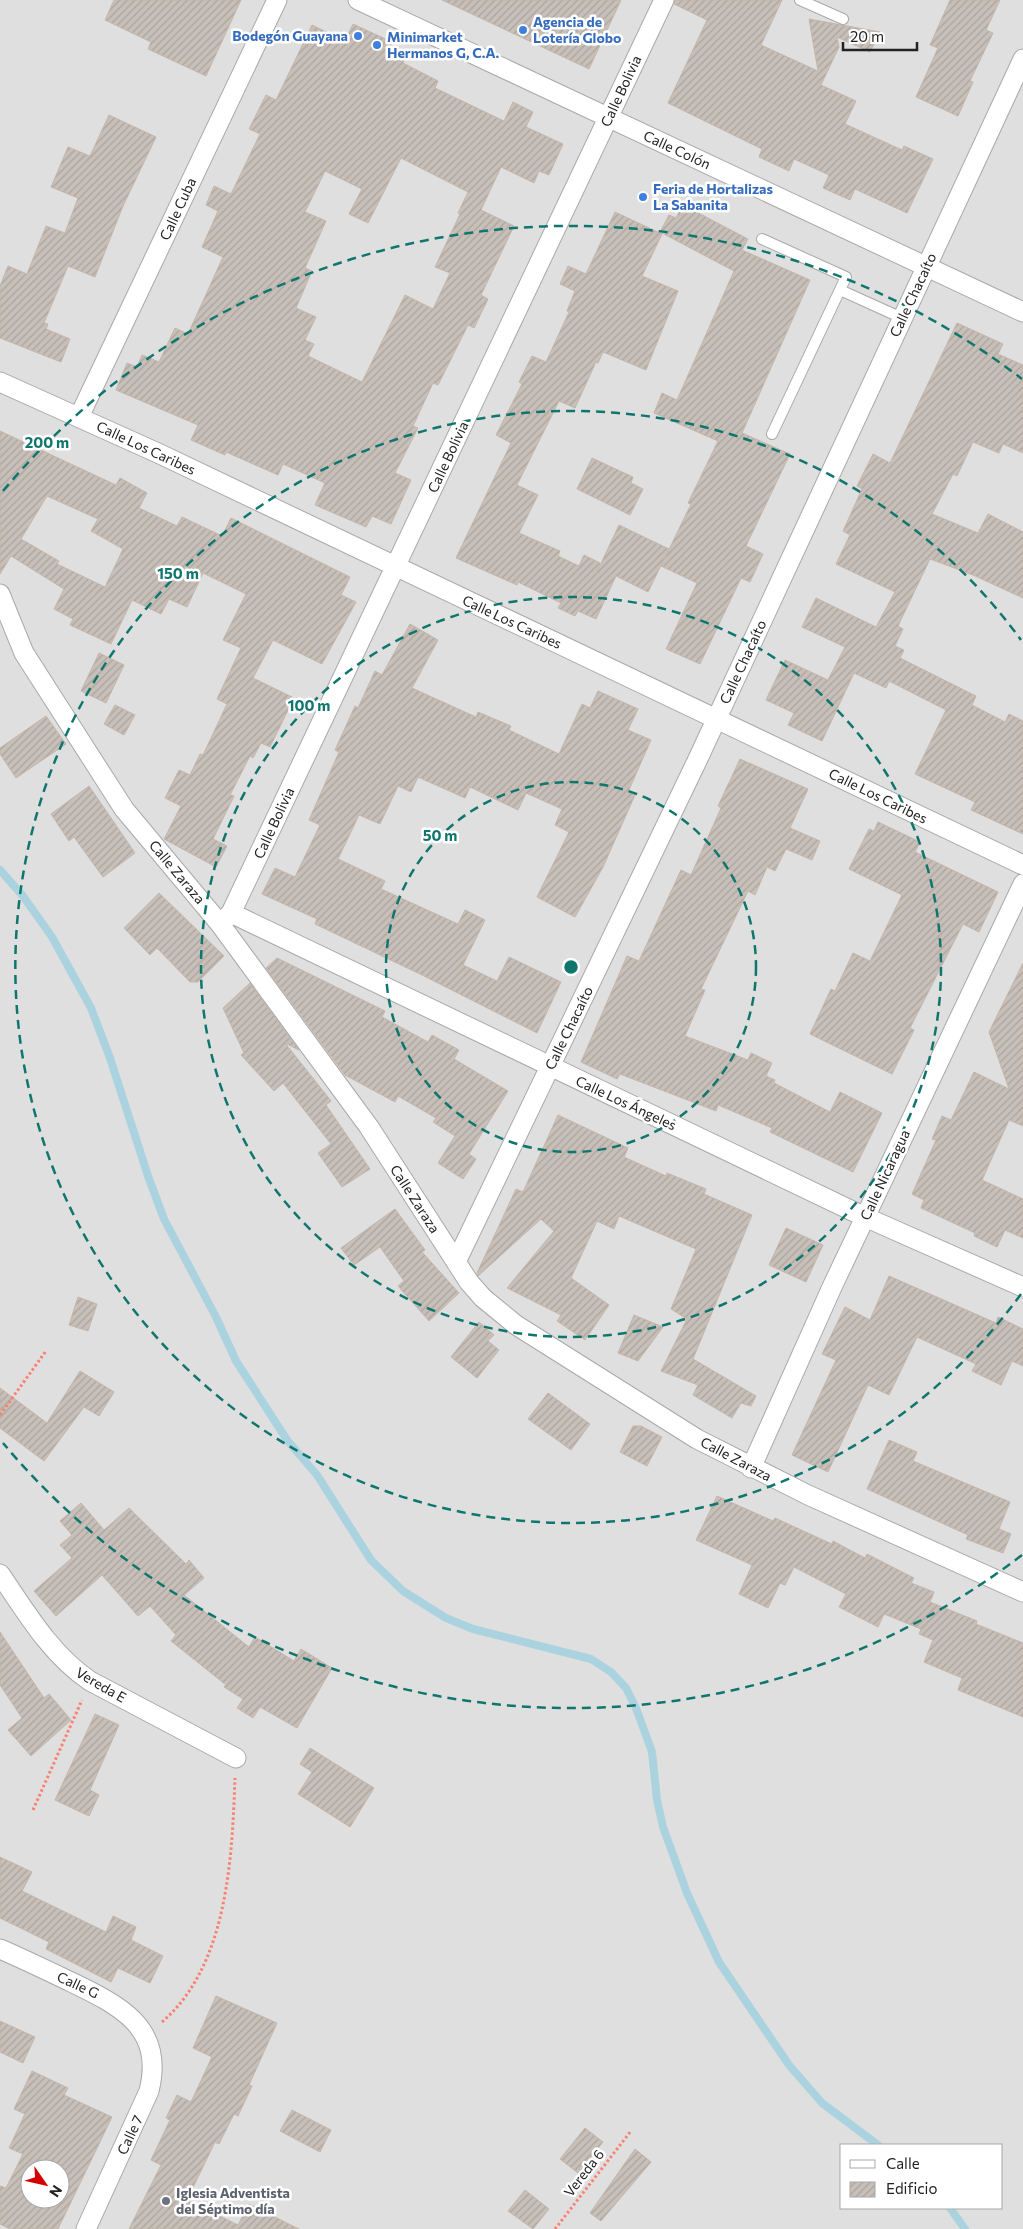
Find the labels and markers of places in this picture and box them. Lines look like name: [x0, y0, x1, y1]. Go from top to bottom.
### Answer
place label: Agencia de Lotería Globo: [533, 13, 621, 46]
marker: Agencia de Lotería Globo: [517, 24, 529, 36]
place label: Bodegón Guayana: [232, 27, 348, 44]
place label: Minimarket Hermanos G, C.A.: [387, 28, 499, 61]
marker: Bodegón Guayana: [352, 30, 364, 42]
marker: Minimarket Hermanos G, C.A.: [371, 39, 383, 51]
place label: Feria de Hortalizas La Sabanita: [653, 180, 773, 213]
marker: Feria de Hortalizas La Sabanita: [637, 191, 649, 203]
centre of rings: [562, 958, 580, 976]
place label: Iglesia Adventista del Séptimo día: [176, 2184, 290, 2217]
marker: Iglesia Adventista del Séptimo día: [160, 2195, 172, 2207]

